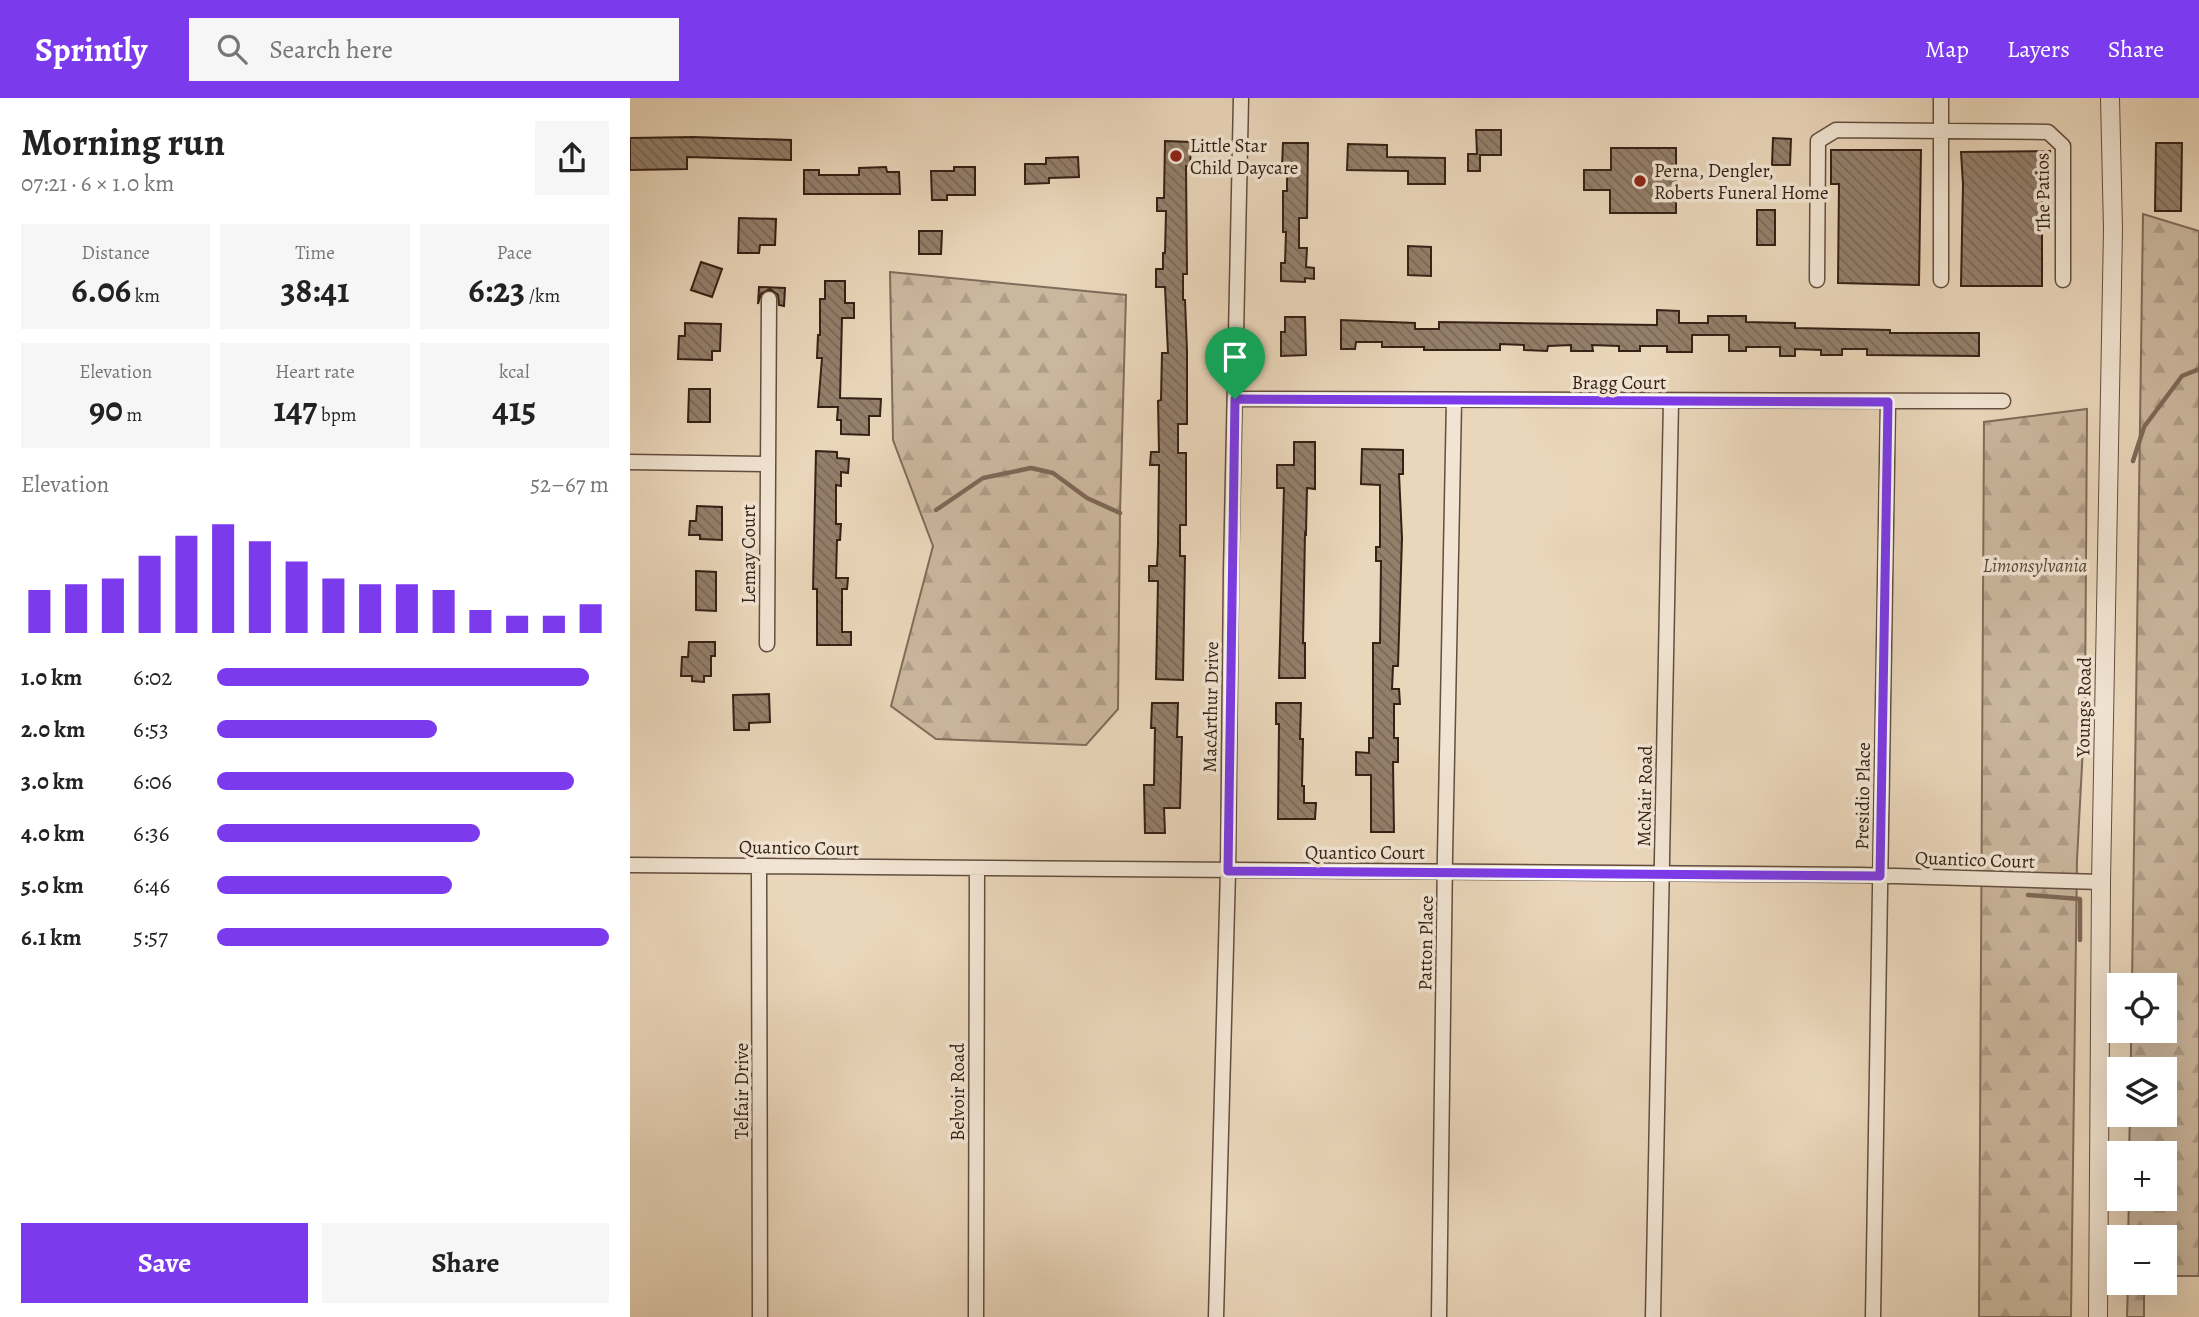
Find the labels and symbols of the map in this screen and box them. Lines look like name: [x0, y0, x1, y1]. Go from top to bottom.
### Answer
place label: Little Star Child Daycare: [1190, 133, 1298, 181]
marker: Little Star Child Daycare: [1168, 148, 1184, 164]
street label: The Patios: [2029, 152, 2057, 232]
place label: Perna, Dengler, Roberts Funeral Home: [1654, 158, 1829, 206]
marker: Perna, Dengler, Roberts Funeral Home: [1632, 173, 1648, 189]
pin: [1205, 327, 1265, 399]
street label: Bragg Court: [1572, 370, 1666, 396]
street label: Lemay Court: [736, 504, 762, 604]
park label: Limonsylvania: [1983, 553, 2087, 579]
street label: MacArthur Drive: [1197, 641, 1225, 773]
street label: Youngs Road: [2070, 656, 2098, 758]
street label: Presidio Place: [1849, 742, 1877, 850]
street label: McNair Road: [1631, 744, 1659, 847]
street label: Quantico Court: [739, 834, 859, 862]
street label: Quantico Court: [1305, 840, 1425, 866]
street label: Quantico Court: [1914, 845, 2035, 875]
street label: Patton Place: [1412, 895, 1440, 991]
street label: Belvoir Road: [945, 1042, 971, 1141]
street label: Telfair Drive: [729, 1043, 755, 1139]

